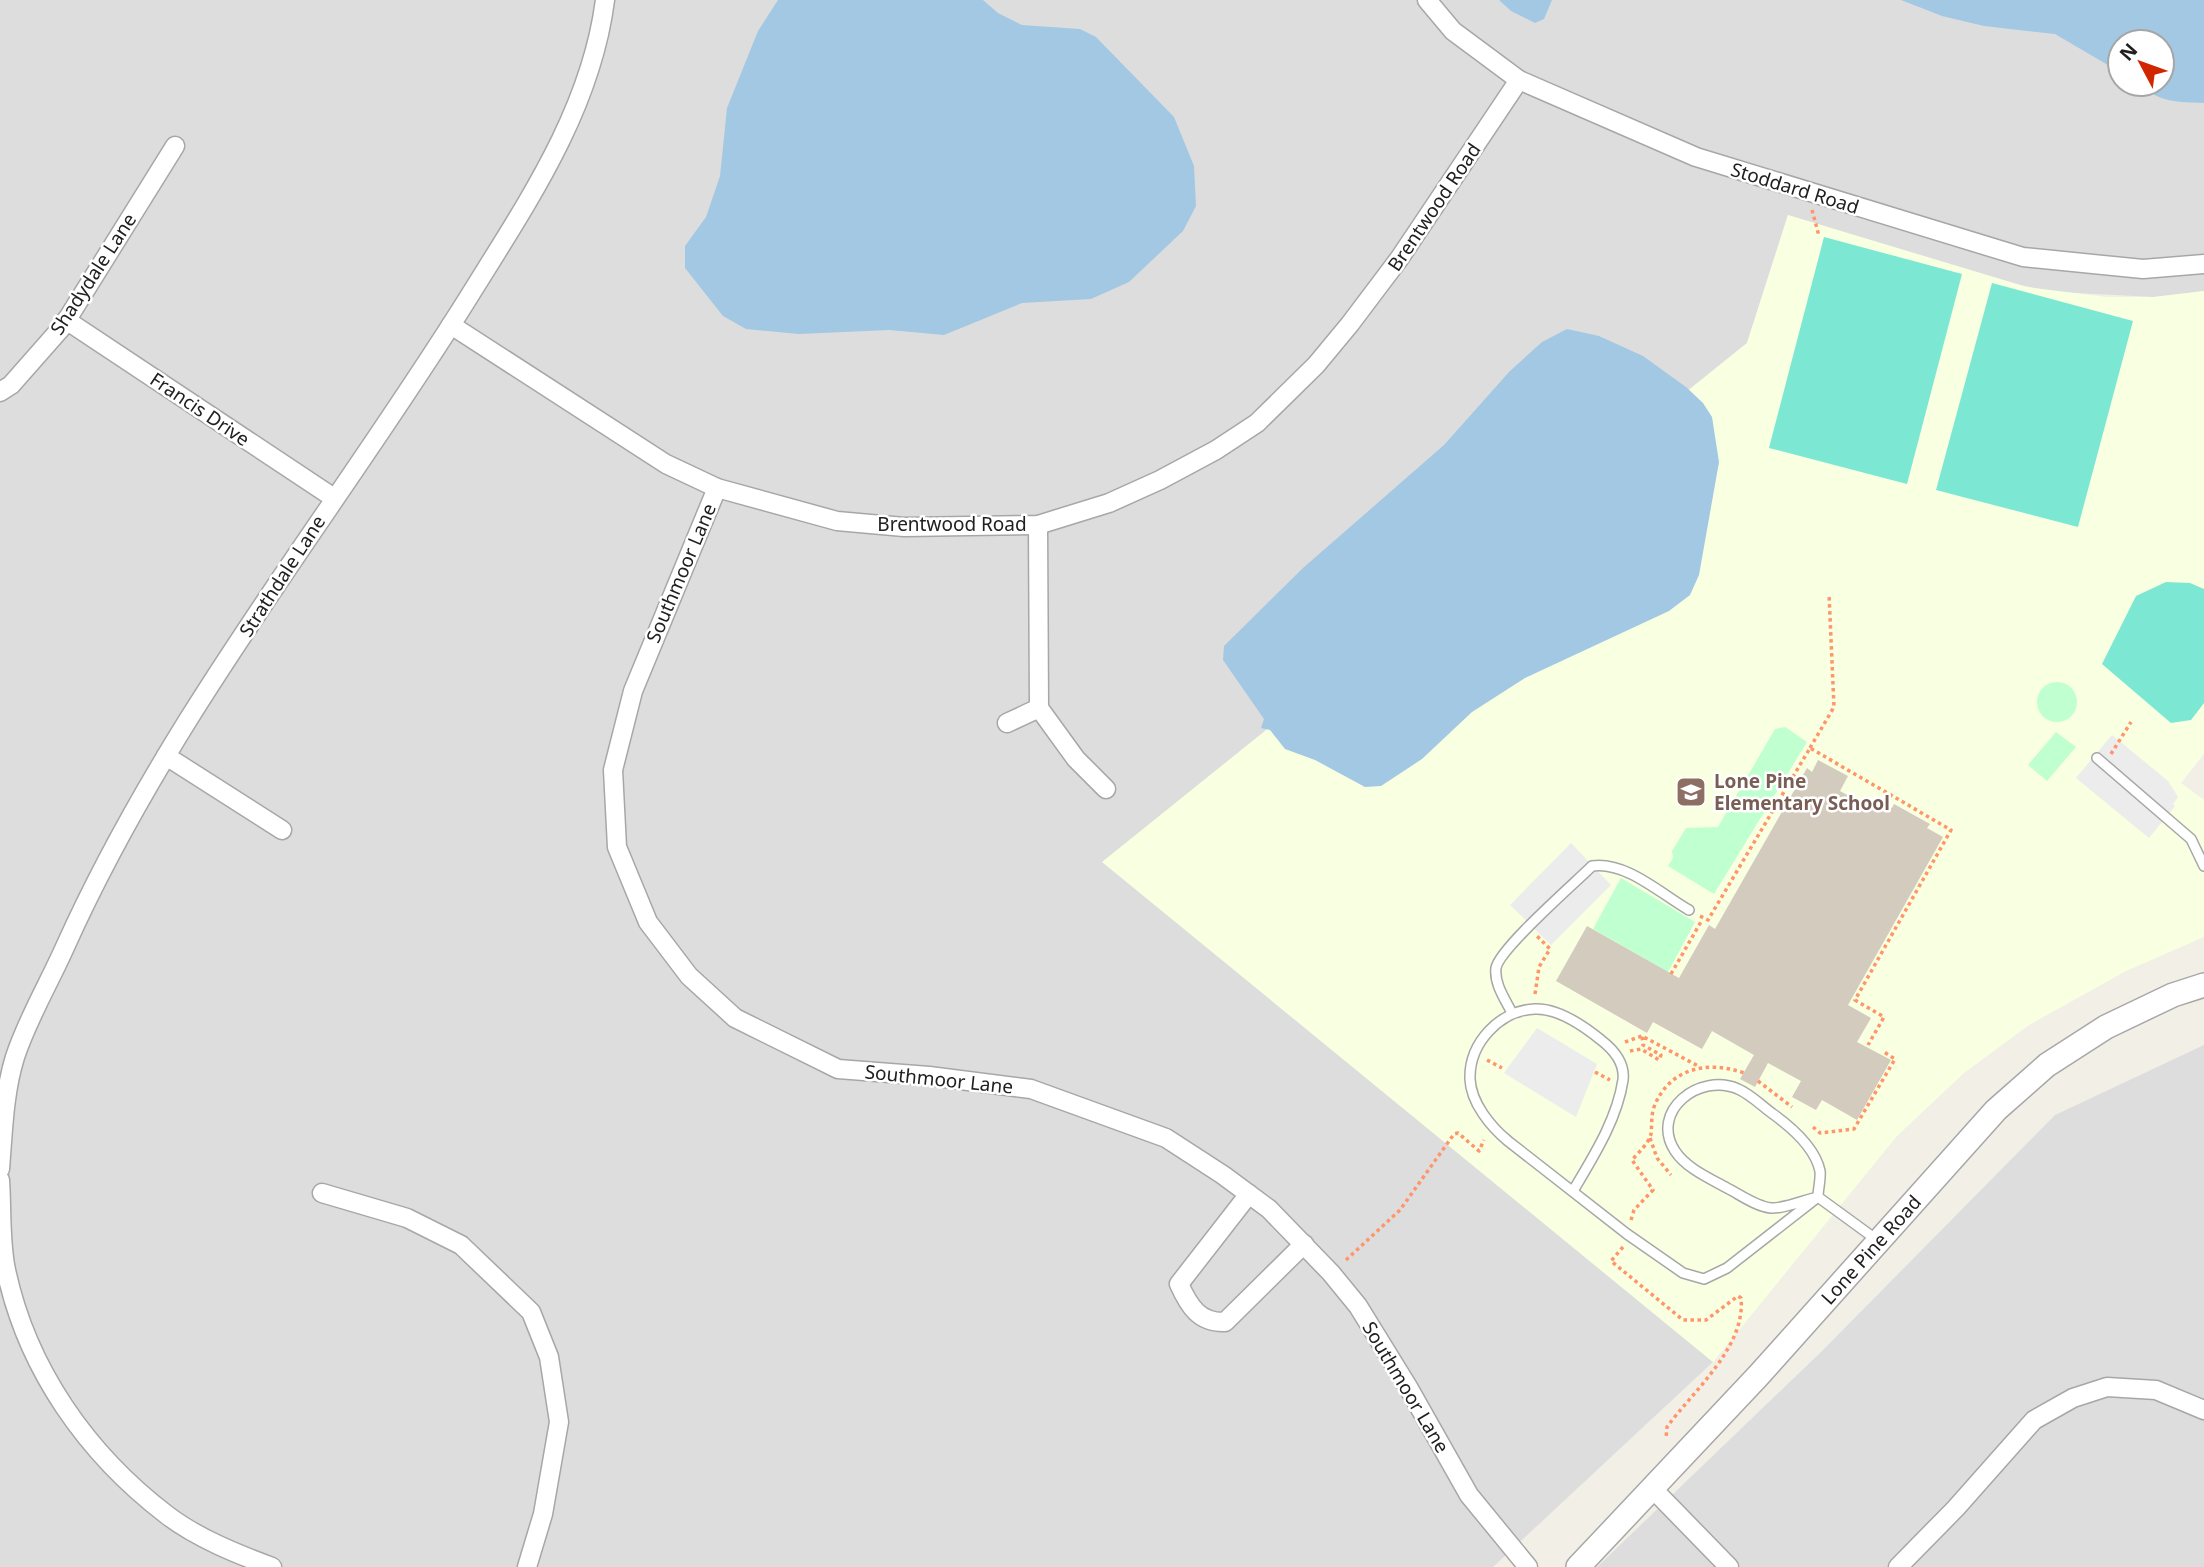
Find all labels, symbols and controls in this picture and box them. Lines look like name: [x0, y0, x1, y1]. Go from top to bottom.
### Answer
north arrow: [2106, 28, 2176, 98]
text: N: [2113, 37, 2143, 66]
street label: Brentwood Road: [1381, 138, 1487, 276]
street label: Stoddard Road: [1728, 156, 1862, 220]
street label: Shadydale Lane: [44, 208, 142, 340]
street label: Francis Drive: [145, 366, 255, 452]
street label: Southmoor Lane: [640, 499, 722, 647]
street label: Strathdale Lane: [233, 510, 331, 642]
street label: Brentwood Road: [877, 511, 1027, 537]
place label: Lone Pine Elementary School: [1714, 768, 1890, 816]
school or university icon: Lone Pine Elementary School: [1674, 775, 1708, 809]
street label: Southmoor Lane: [864, 1058, 1014, 1100]
street label: Lone Pine Road: [1815, 1189, 1927, 1310]
street label: Southmoor Lane: [1357, 1316, 1455, 1458]

